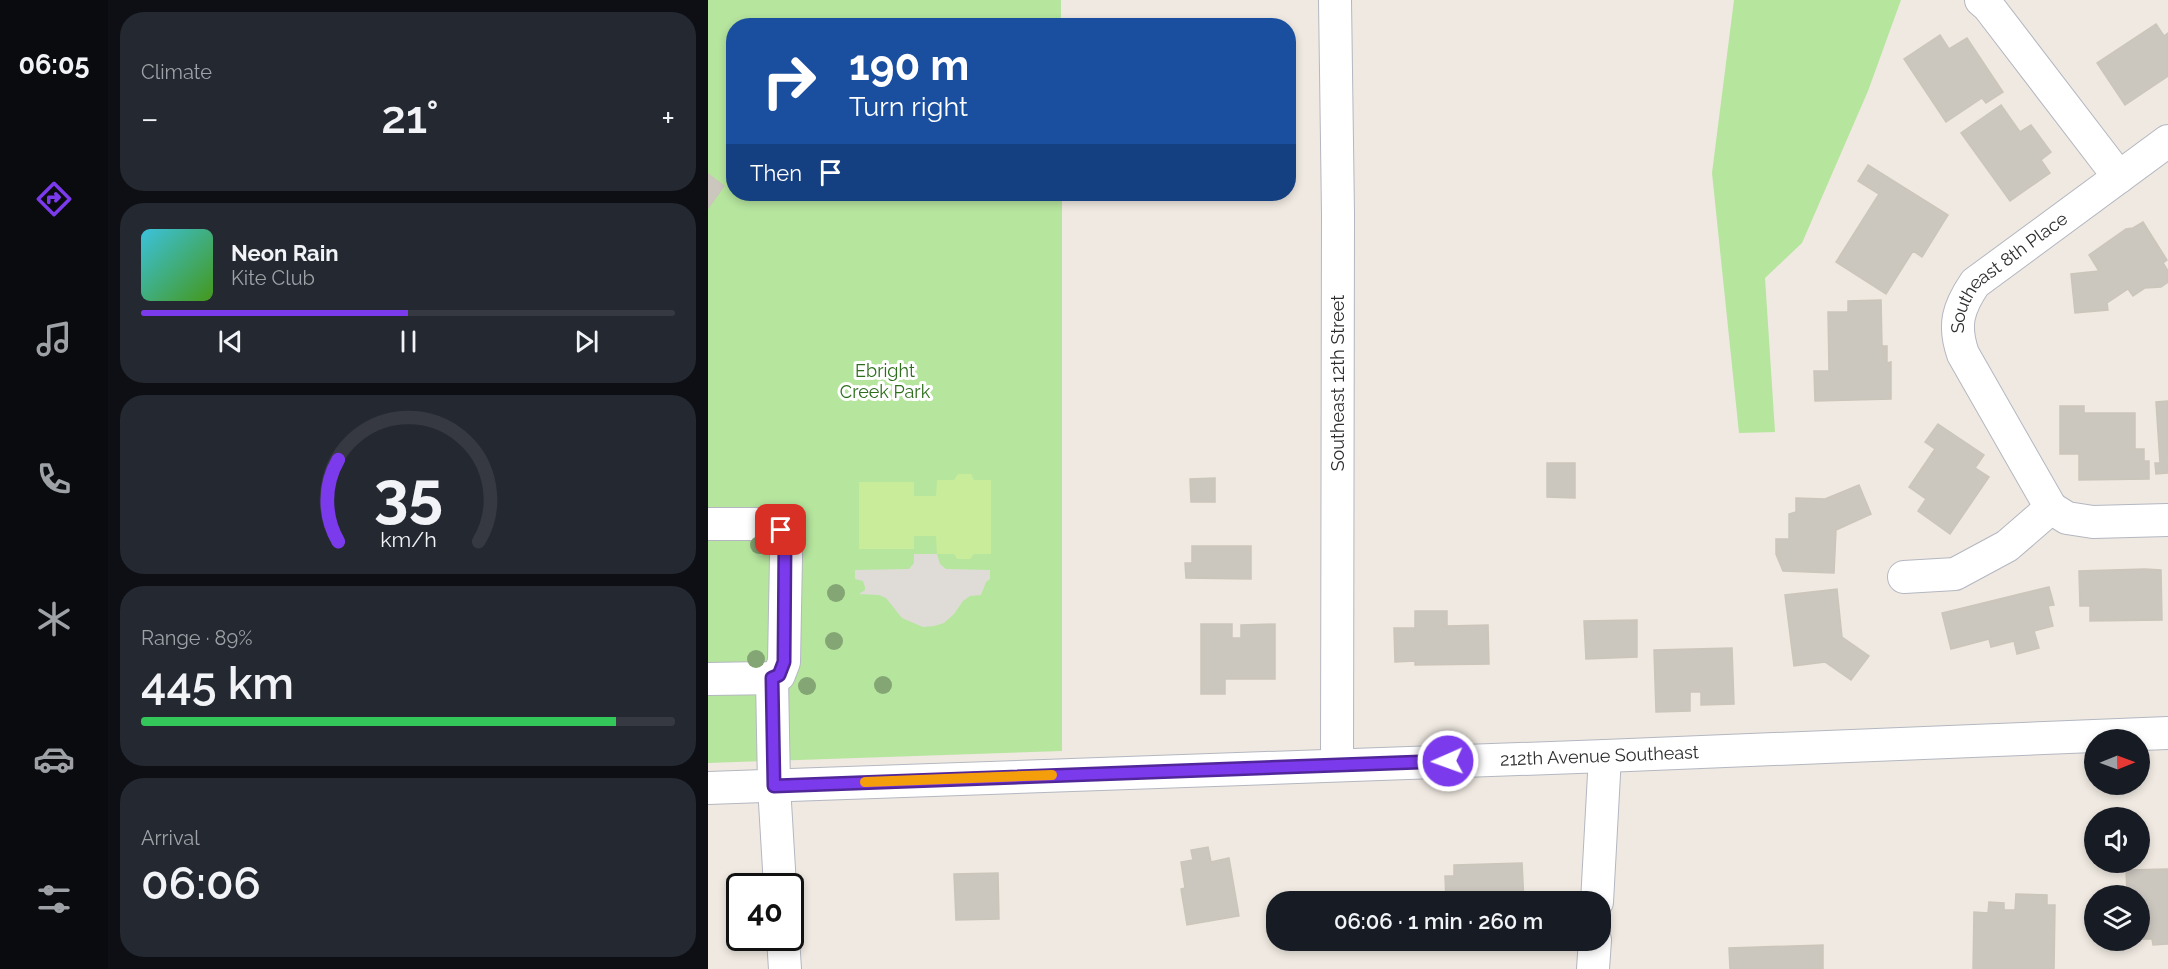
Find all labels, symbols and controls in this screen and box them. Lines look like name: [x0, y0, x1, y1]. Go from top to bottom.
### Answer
text: 190 m: [849, 41, 969, 90]
icon: right: [750, 42, 828, 120]
text: 06:05: [18, 49, 90, 80]
text: Climate: [141, 60, 212, 84]
text: 21°: [381, 91, 439, 144]
text: Turn right: [849, 91, 968, 122]
text: −: [141, 99, 159, 138]
text: +: [661, 99, 675, 138]
icon: arrive: [814, 156, 847, 189]
text: Then: [750, 160, 802, 186]
icon: directions: [33, 178, 75, 220]
street label: Southeast 8th Place: [1947, 207, 2072, 333]
text: Neon Rain: [231, 240, 339, 266]
text: Kite Club: [231, 266, 315, 290]
street label: Southeast 12th Street: [1327, 295, 1348, 471]
icon: music: [33, 318, 75, 360]
icon: previous: [214, 325, 247, 358]
icon: pause: [392, 325, 425, 358]
icon: next: [570, 325, 603, 358]
park label: Ebright Creek Park: [840, 360, 931, 402]
text: 35: [373, 457, 443, 531]
icon: phone: [33, 458, 75, 500]
pin: [755, 504, 806, 555]
icon: arrive: [764, 513, 797, 546]
text: km/h: [380, 527, 436, 552]
icon: climate: [33, 598, 75, 640]
text: Range · 89%: [141, 626, 252, 650]
text: 445 km: [141, 657, 294, 710]
position arrow: [1416, 729, 1480, 793]
north arrow: [2084, 729, 2150, 795]
map controls: [2084, 729, 2150, 951]
icon: car: [33, 738, 75, 780]
street label: 212th Avenue Southeast: [1500, 741, 1699, 770]
button: sound: [2084, 807, 2150, 873]
text: Arrival: [141, 826, 200, 850]
text: 06:06: [141, 857, 261, 910]
speed limit sign: 40: [726, 873, 804, 951]
icon: filters: [33, 878, 75, 920]
button: layers: [2084, 885, 2150, 951]
text: 06:06 · 1 min · 260 m: [1334, 908, 1543, 934]

